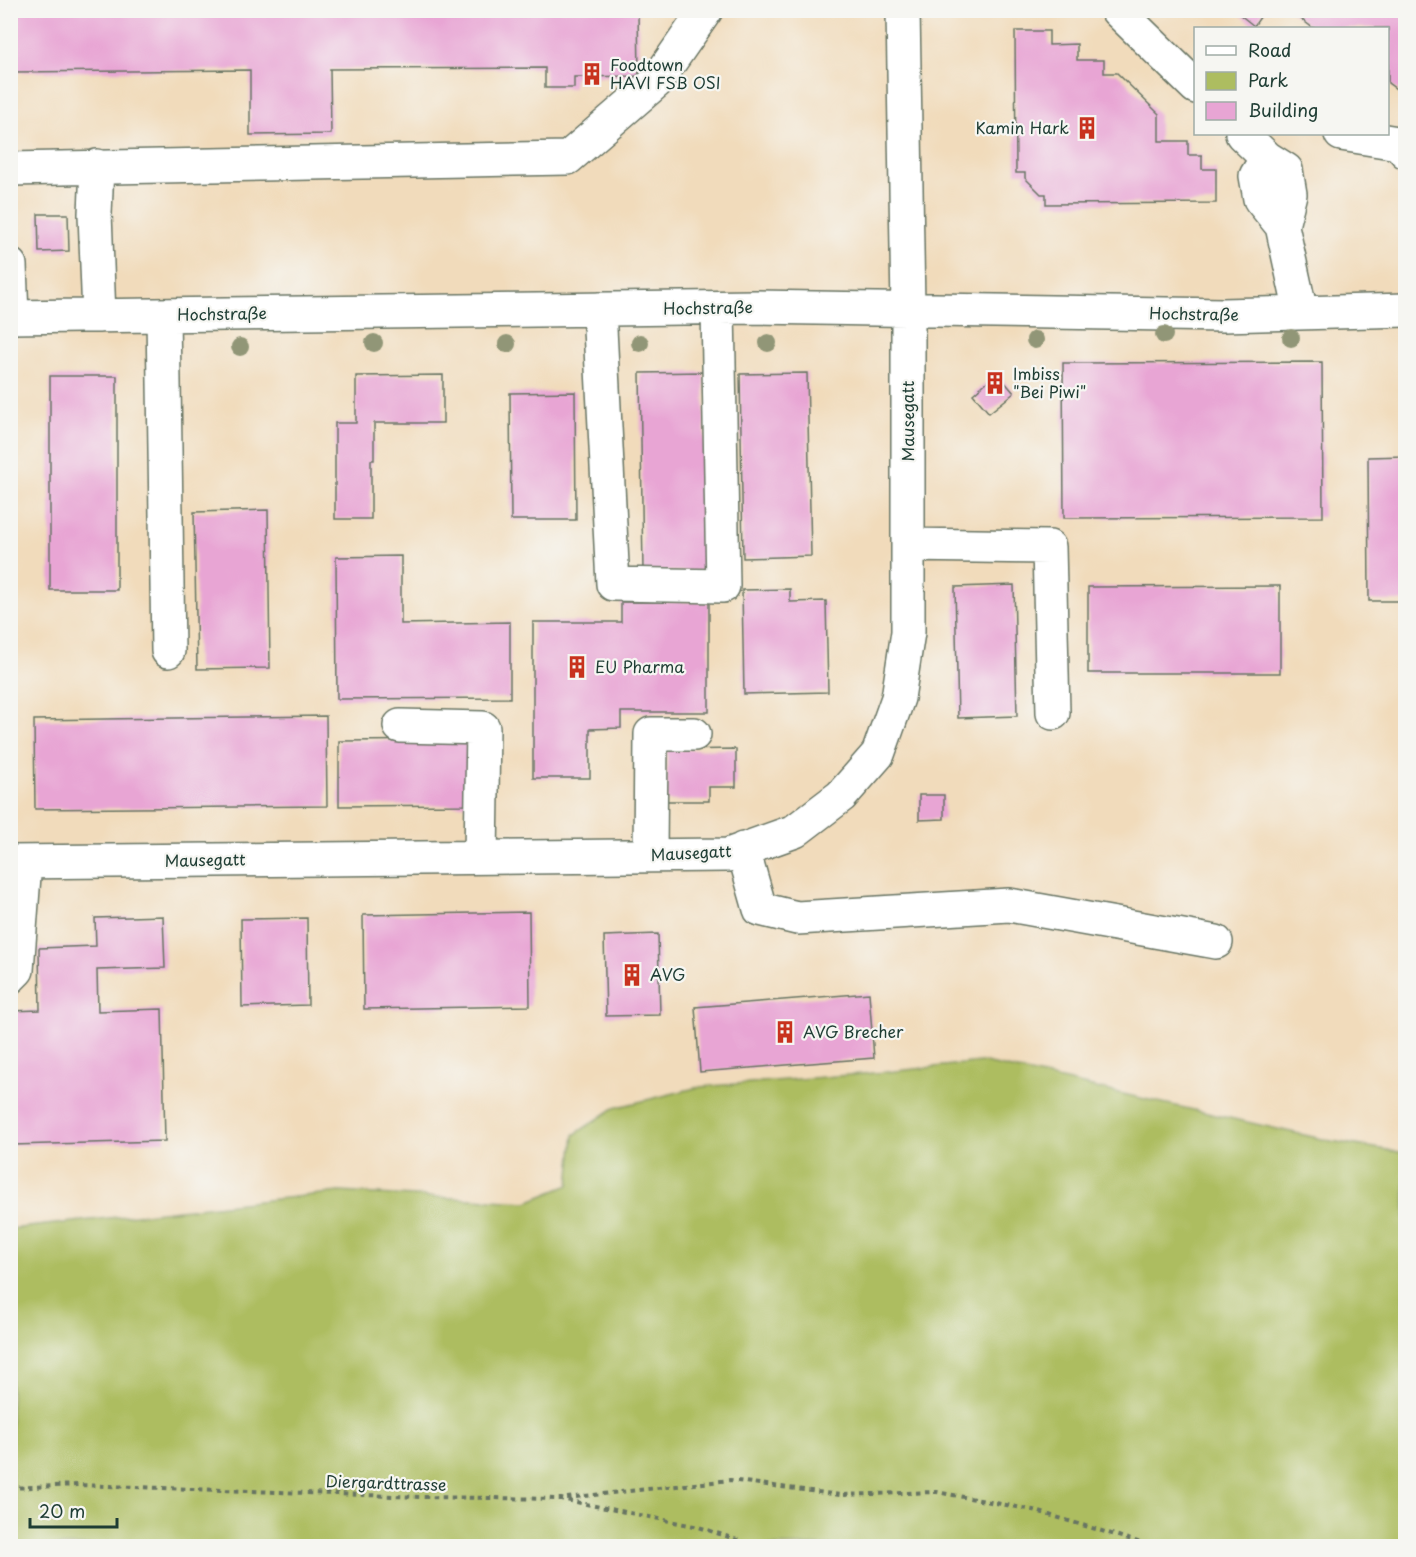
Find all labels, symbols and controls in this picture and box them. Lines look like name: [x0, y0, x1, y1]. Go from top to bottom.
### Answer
legend: [1194, 27, 1389, 135]
text: Road: [1248, 36, 1292, 63]
place label: Foodtown HAVI FSB OSI: [610, 52, 721, 94]
building icon: Foodtown HAVI FSB OSI: [579, 61, 605, 87]
text: Park: [1248, 66, 1288, 93]
text: Building: [1248, 96, 1318, 123]
place label: Kamin Hark: [976, 115, 1069, 139]
building icon: Kamin Hark: [1074, 115, 1100, 141]
street label: Hochstraße: [663, 294, 753, 320]
street label: Hochstraße: [177, 300, 267, 326]
street label: Hochstraße: [1149, 300, 1239, 326]
place label: Imbiss "Bei Piwi": [1013, 361, 1086, 403]
building icon: Imbiss "Bei Piwi": [982, 370, 1008, 396]
street label: Mausegatt: [895, 381, 919, 461]
building icon: EU Pharma: [564, 654, 590, 680]
place label: EU Pharma: [595, 654, 684, 678]
street label: Mausegatt: [650, 838, 732, 866]
street label: Mausegatt: [164, 846, 246, 872]
building icon: AVG: [619, 962, 645, 988]
place label: AVG: [650, 962, 686, 986]
building icon: AVG Brecher: [772, 1019, 798, 1045]
place label: AVG Brecher: [803, 1019, 904, 1043]
street label: Diergardttrasse: [325, 1468, 447, 1496]
scale bar: [30, 1491, 117, 1529]
text: 20 m: [39, 1497, 85, 1524]

